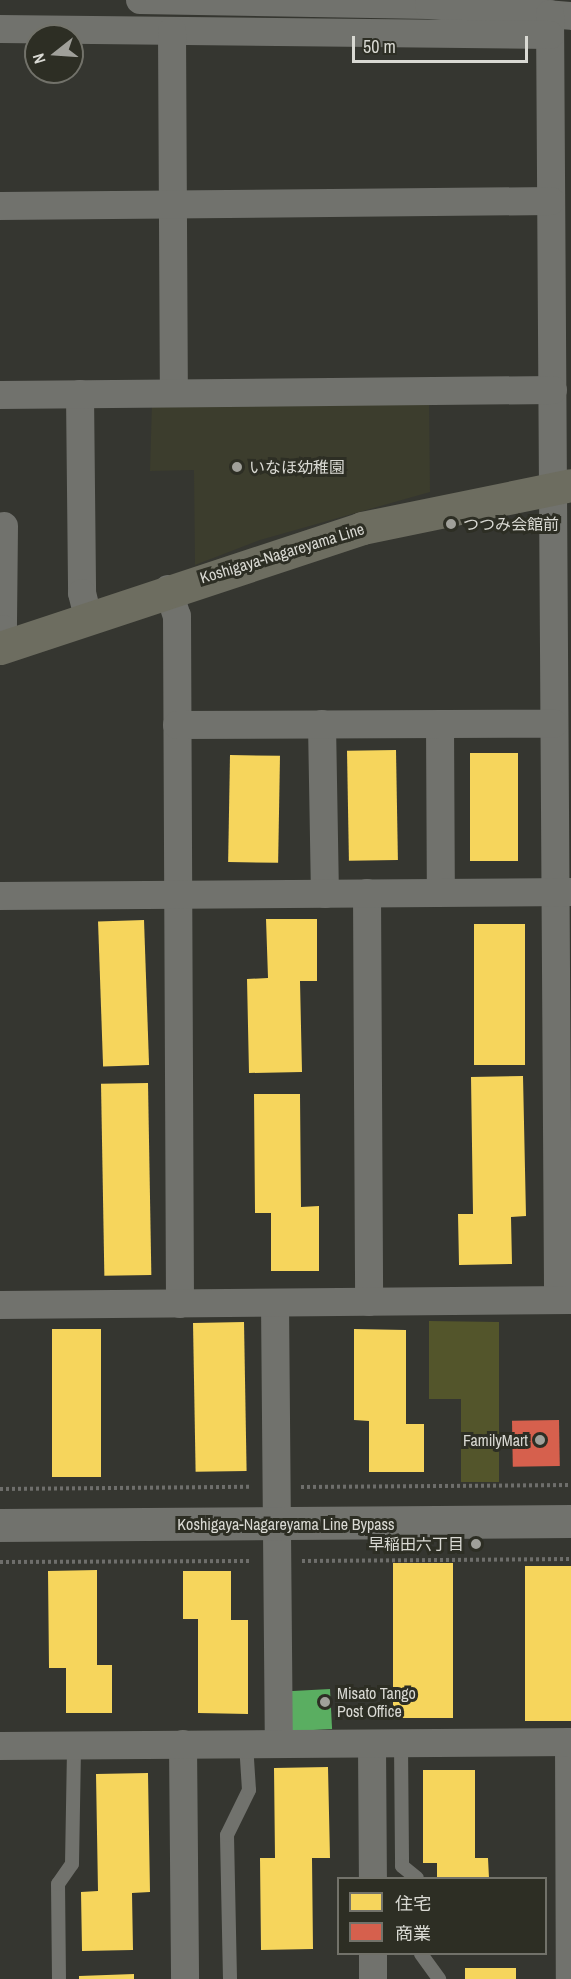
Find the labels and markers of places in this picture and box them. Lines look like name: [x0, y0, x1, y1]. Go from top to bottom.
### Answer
place label: いなほ幼稚園: [249, 457, 345, 477]
marker: いなほ幼稚園: [230, 460, 244, 474]
place label: つつみ会館前: [463, 514, 559, 534]
marker: つつみ会館前: [444, 517, 458, 531]
place label: FamilyMart: [463, 1430, 528, 1450]
marker: FamilyMart: [533, 1433, 547, 1447]
place label: 早稲田六丁目: [368, 1534, 464, 1554]
marker: 早稲田六丁目: [469, 1537, 483, 1551]
place label: Misato Tango Post Office: [337, 1683, 416, 1721]
marker: Misato Tango Post Office: [318, 1695, 332, 1709]

